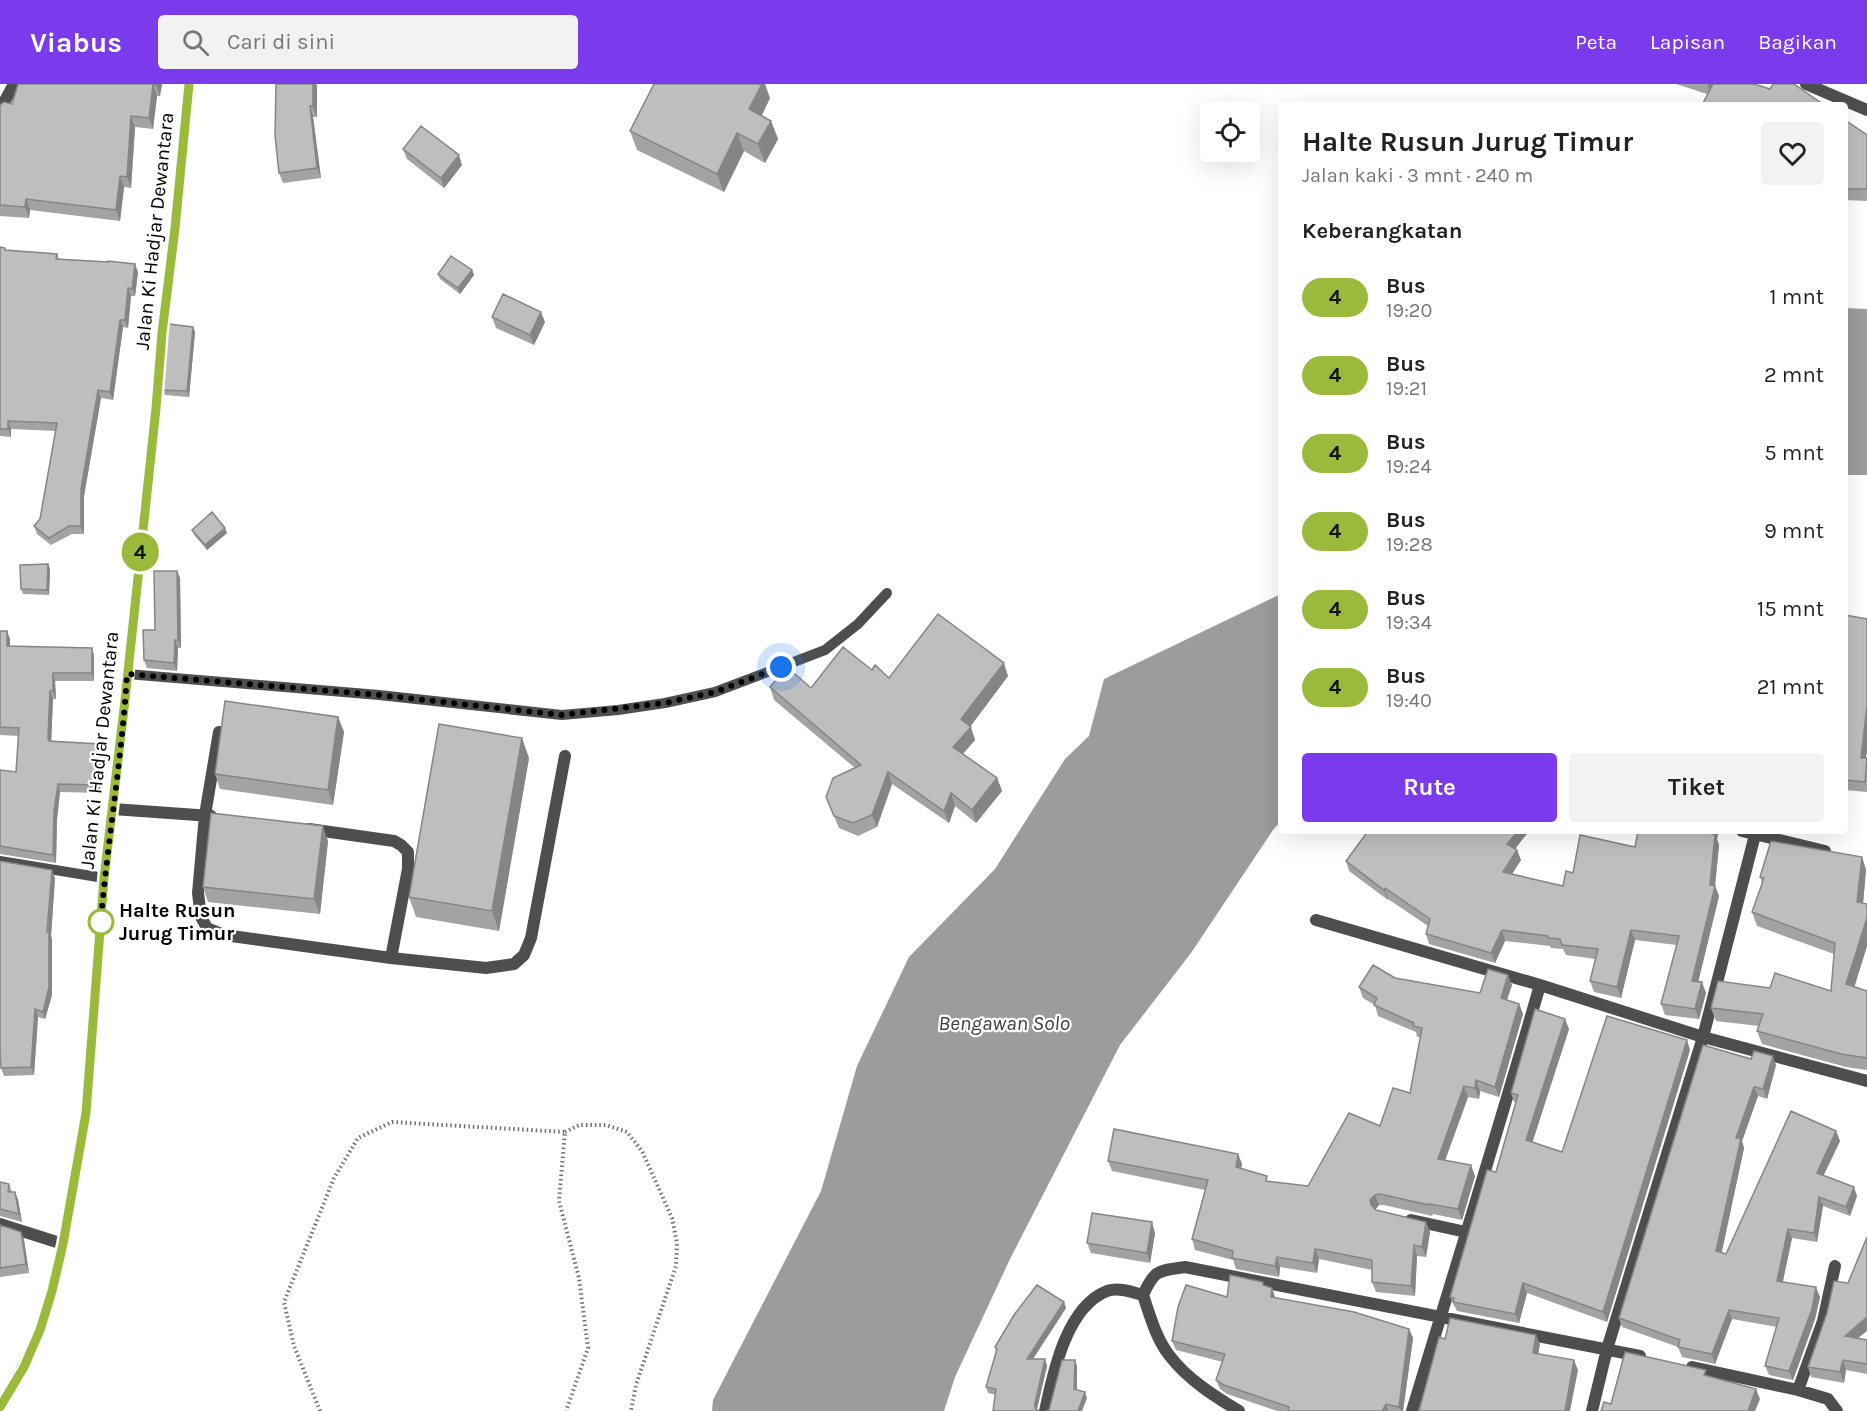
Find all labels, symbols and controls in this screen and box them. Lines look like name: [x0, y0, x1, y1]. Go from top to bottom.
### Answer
search box: [158, 15, 578, 69]
text: Viabus: [30, 26, 122, 59]
icon: search: [179, 26, 212, 59]
text: Cari di sini: [227, 29, 335, 55]
text: Peta: [1575, 30, 1617, 54]
text: Lapisan: [1650, 30, 1725, 54]
text: Bagikan: [1758, 30, 1837, 54]
map controls: [1200, 102, 1260, 162]
button: locate: [1200, 102, 1260, 162]
street label: Jalan Ki Hadjar Dewantara: [131, 111, 178, 351]
button: heart: [1761, 122, 1824, 185]
text: Halte Rusun Jurug Timur: [1302, 125, 1633, 158]
text: Jalan kaki · 3 mnt · 240 m: [1302, 164, 1533, 187]
text: Keberangkatan: [1302, 218, 1462, 244]
text: Bus: [1386, 273, 1426, 299]
text: 1 mnt: [1769, 284, 1824, 310]
text: 4: [1329, 285, 1341, 309]
text: 19:20: [1386, 299, 1432, 322]
text: Bus: [1386, 351, 1426, 377]
text: 2 mnt: [1764, 362, 1824, 388]
text: 4: [1329, 363, 1341, 387]
text: 19:21: [1386, 377, 1427, 400]
text: Bus: [1386, 429, 1426, 455]
text: 5 mnt: [1764, 440, 1824, 466]
text: 4: [1329, 441, 1341, 465]
text: 19:24: [1386, 455, 1432, 478]
text: Bus: [1386, 507, 1426, 533]
text: 9 mnt: [1764, 518, 1824, 544]
text: 4: [1329, 519, 1341, 543]
line badge: 4: [120, 532, 160, 572]
text: 19:28: [1386, 533, 1433, 556]
text: 4: [134, 540, 146, 564]
text: Bus: [1386, 585, 1426, 611]
text: 15 mnt: [1757, 596, 1824, 622]
text: 4: [1329, 597, 1341, 621]
text: 19:34: [1386, 611, 1432, 634]
street label: Jalan Ki Hadjar Dewantara: [76, 630, 123, 870]
your location: [766, 652, 796, 682]
text: Bus: [1386, 663, 1426, 689]
text: 21 mnt: [1757, 674, 1824, 700]
text: 4: [1329, 675, 1341, 699]
text: 19:40: [1386, 689, 1432, 712]
button: Rute: [1302, 753, 1557, 822]
button: Tiket: [1569, 753, 1824, 822]
place label: Halte Rusun Jurug Timur: [119, 899, 235, 945]
marker: Halte Rusun Jurug Timur: [88, 909, 114, 935]
water label: Bengawan Solo: [938, 1011, 1071, 1035]

